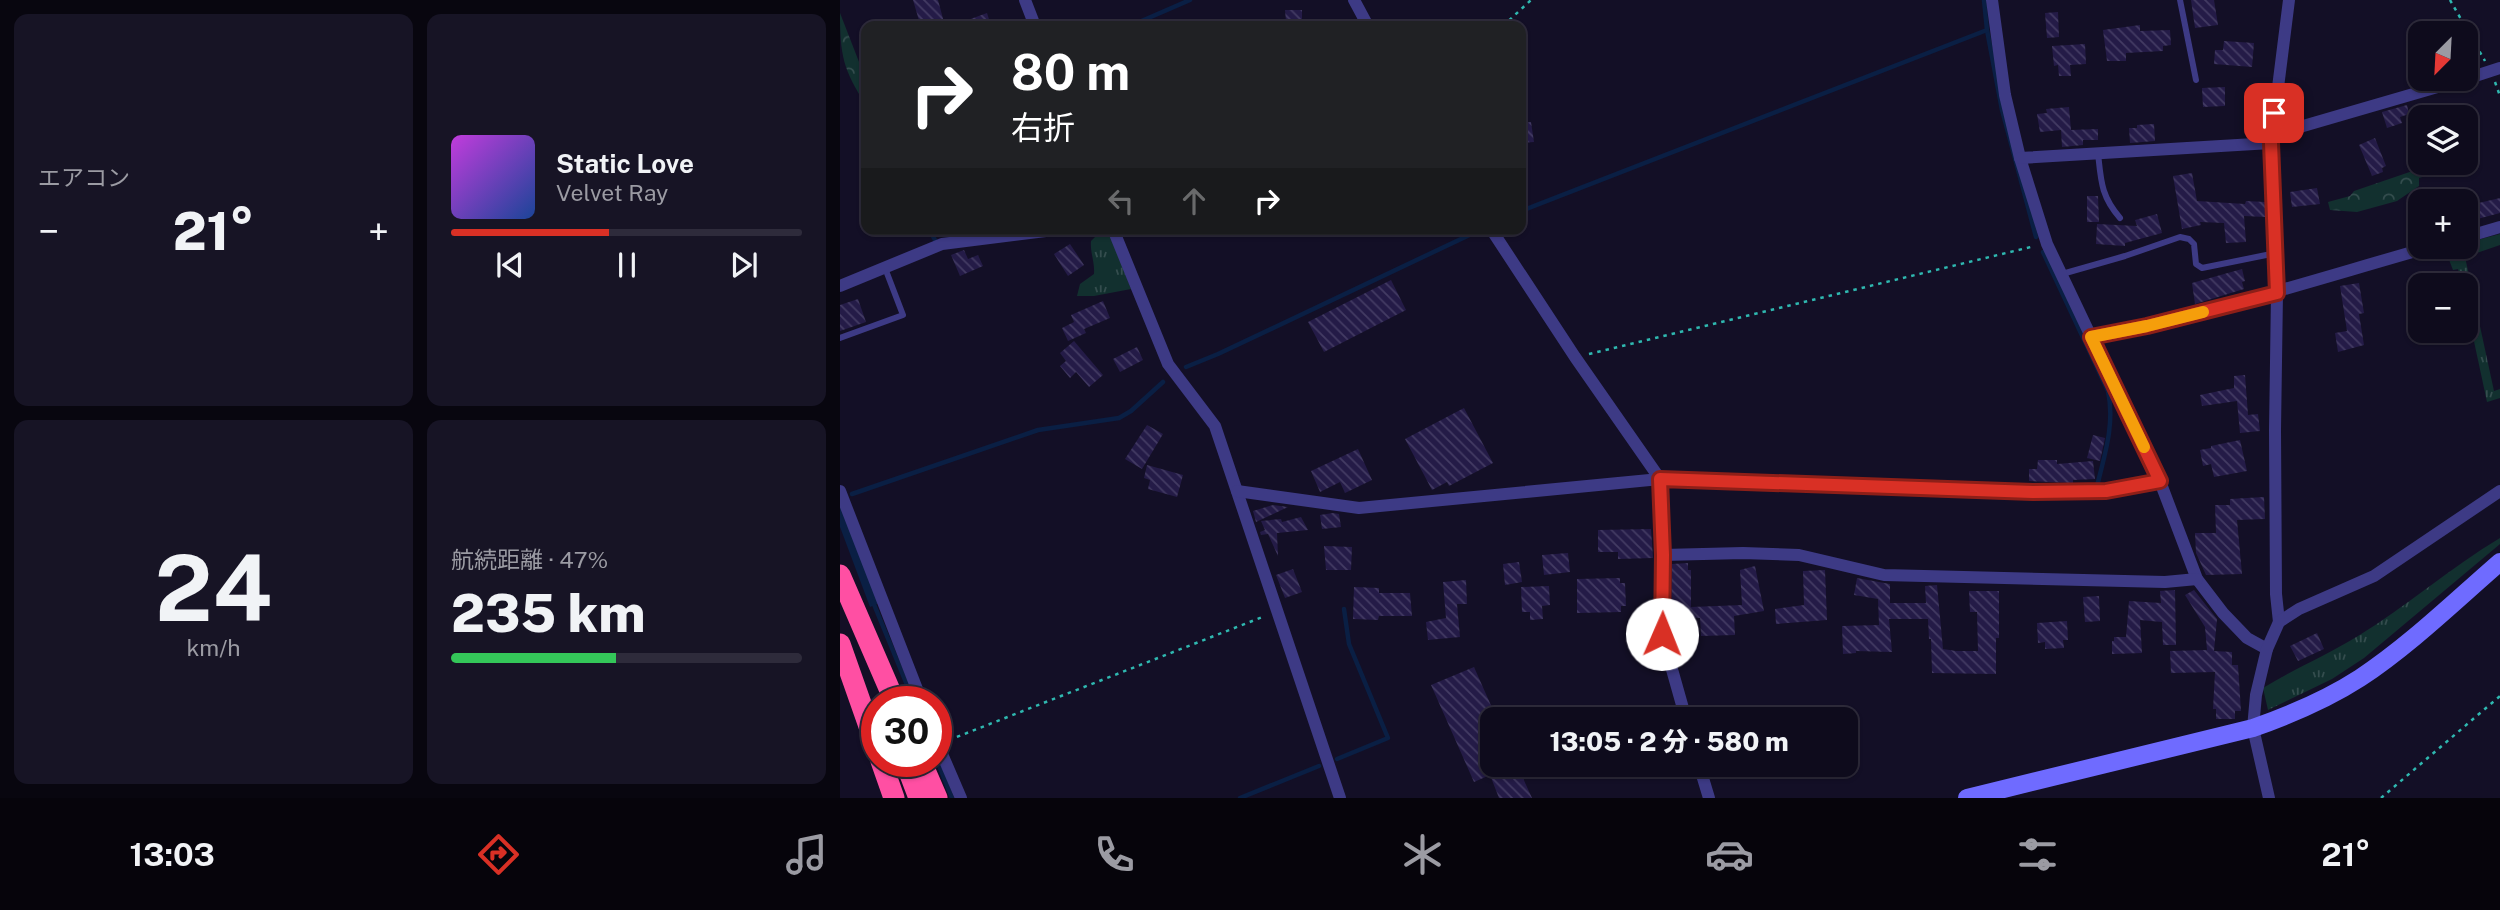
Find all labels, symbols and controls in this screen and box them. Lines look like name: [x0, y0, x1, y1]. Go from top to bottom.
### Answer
north arrow: [2408, 21, 2478, 91]
map controls: [2408, 21, 2478, 343]
text: 80 m: [1011, 43, 1130, 101]
icon: right: [896, 49, 987, 140]
pin: [2244, 83, 2304, 143]
icon: arrive: [2255, 94, 2293, 132]
button: layers: [2408, 105, 2478, 175]
text: 右折: [1011, 109, 1075, 146]
text: Static Love: [556, 148, 694, 179]
text: エアコン: [38, 164, 130, 191]
text: Velvet Ray: [556, 179, 668, 206]
icon: left: [1102, 182, 1140, 220]
icon: ahead: [1175, 182, 1213, 220]
icon: right: [1248, 182, 1286, 220]
button: +: [2408, 189, 2478, 259]
text: 21°: [173, 201, 254, 262]
text: −: [38, 209, 59, 254]
text: +: [368, 209, 389, 254]
icon: previous: [491, 246, 529, 284]
icon: pause: [608, 246, 646, 284]
icon: next: [725, 246, 763, 284]
button: −: [2408, 273, 2478, 343]
text: 24: [155, 535, 272, 641]
text: 航続距離 · 47%: [451, 546, 608, 573]
text: 235 km: [451, 583, 645, 644]
position arrow: [1625, 597, 1699, 671]
text: km/h: [186, 634, 241, 661]
speed limit sign: 30: [861, 686, 952, 777]
text: 13:05 · 2 分 · 580 m: [1549, 726, 1789, 757]
icon: directions: [474, 830, 523, 879]
icon: music: [782, 830, 831, 879]
icon: phone: [1090, 830, 1139, 879]
icon: climate: [1398, 830, 1447, 879]
icon: car: [1705, 830, 1754, 879]
icon: filters: [2013, 830, 2062, 879]
text: 13:03: [129, 836, 215, 873]
text: 21°: [2321, 836, 2371, 873]

